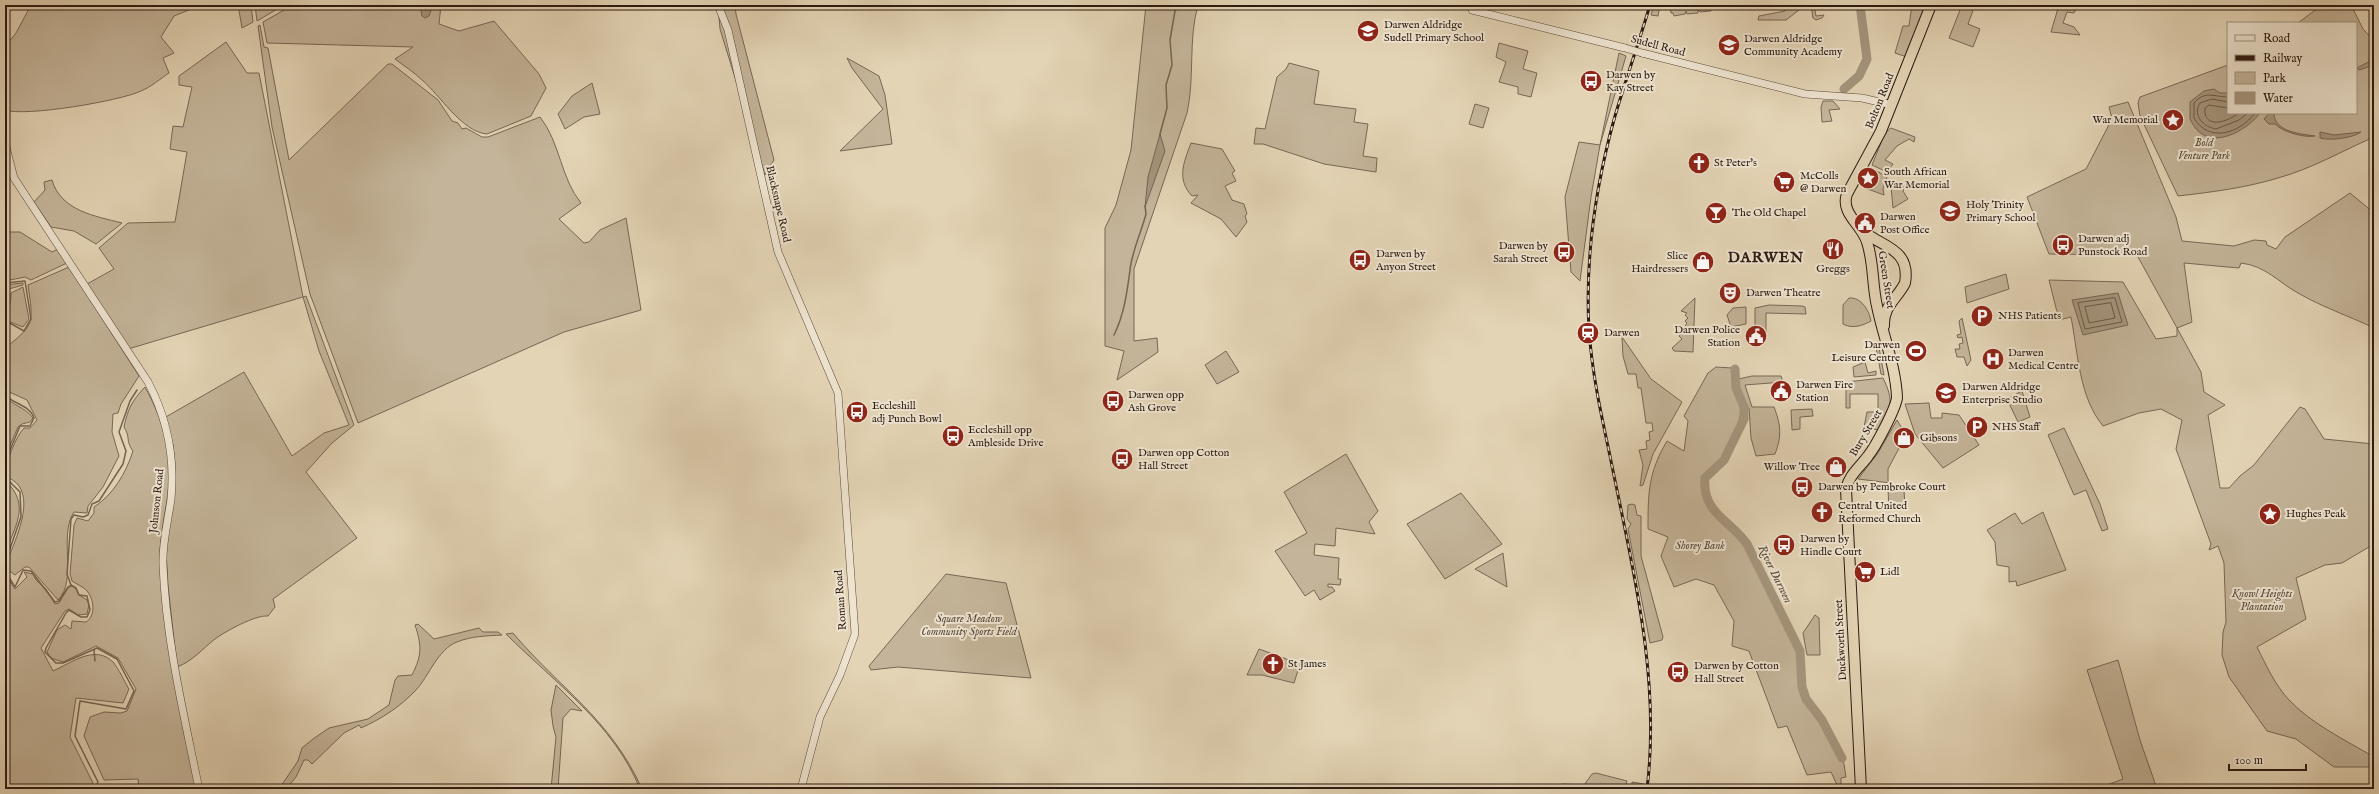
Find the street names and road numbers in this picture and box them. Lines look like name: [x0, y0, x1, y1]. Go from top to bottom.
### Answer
street label: Sudell Road: [1629, 32, 1687, 60]
street label: Bolton Road: [1862, 71, 1898, 131]
street label: Blacksnape Road: [762, 164, 794, 244]
street label: Green Street: [1875, 250, 1898, 310]
street label: Bury Street: [1847, 407, 1886, 459]
street label: Johnson Road: [146, 468, 167, 536]
street label: Roman Road: [832, 569, 850, 631]
street label: Duckworth Street: [1832, 599, 1850, 681]

